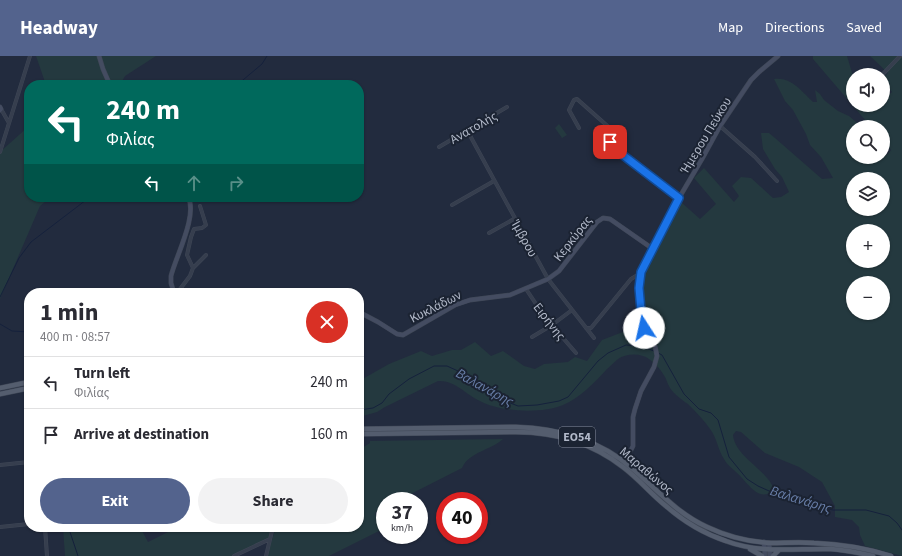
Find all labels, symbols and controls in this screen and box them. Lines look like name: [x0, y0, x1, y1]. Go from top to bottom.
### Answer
text: Headway: [20, 15, 98, 42]
text: Map: [718, 18, 743, 38]
text: Directions: [765, 18, 824, 38]
text: Saved: [846, 18, 882, 38]
map controls: [846, 68, 890, 320]
button: sound: [846, 68, 890, 112]
text: 240 m: [106, 90, 180, 130]
street label: Ήμερου Πεύκου: [675, 94, 736, 178]
icon: left: [40, 96, 92, 148]
street label: Ανατολής: [447, 107, 501, 149]
button: search: [846, 120, 890, 164]
pin: [593, 125, 627, 159]
text: Φιλίας: [106, 127, 155, 152]
icon: arrive: [599, 131, 621, 153]
icon: left: [141, 172, 163, 194]
icon: ahead: [183, 172, 205, 194]
icon: right: [225, 172, 247, 194]
button: layers: [846, 172, 890, 216]
street label: Κερκύρας: [549, 212, 597, 265]
street label: Ίμβρου: [506, 216, 542, 260]
button: +: [846, 224, 890, 268]
button: −: [846, 276, 890, 320]
street label: Κυκλάδων: [406, 286, 464, 328]
text: 1 min: [40, 295, 98, 330]
street label: Ειρήνης: [529, 299, 570, 344]
button: close: [306, 301, 348, 343]
position arrow: [623, 307, 665, 349]
text: 400 m · 08:57: [40, 328, 110, 346]
text: Turn left: [74, 363, 130, 384]
water label: Βαλανάρης: [452, 364, 517, 412]
icon: left: [40, 372, 62, 394]
text: 240 m: [310, 372, 348, 393]
text: Φιλίας: [74, 384, 109, 402]
icon: arrive: [40, 424, 62, 446]
text: Arrive at destination: [74, 424, 209, 445]
text: 160 m: [310, 424, 348, 445]
road number: ΕΟ54: [559, 427, 595, 447]
street label: Μαραθώνος: [616, 443, 677, 499]
button: Exit: [40, 478, 190, 524]
button: Share: [198, 478, 348, 524]
water label: Βαλανάρης: [768, 481, 834, 519]
speed limit sign: 40: [436, 492, 488, 544]
text: 37: [391, 499, 413, 527]
text: km/h: [391, 521, 413, 535]

